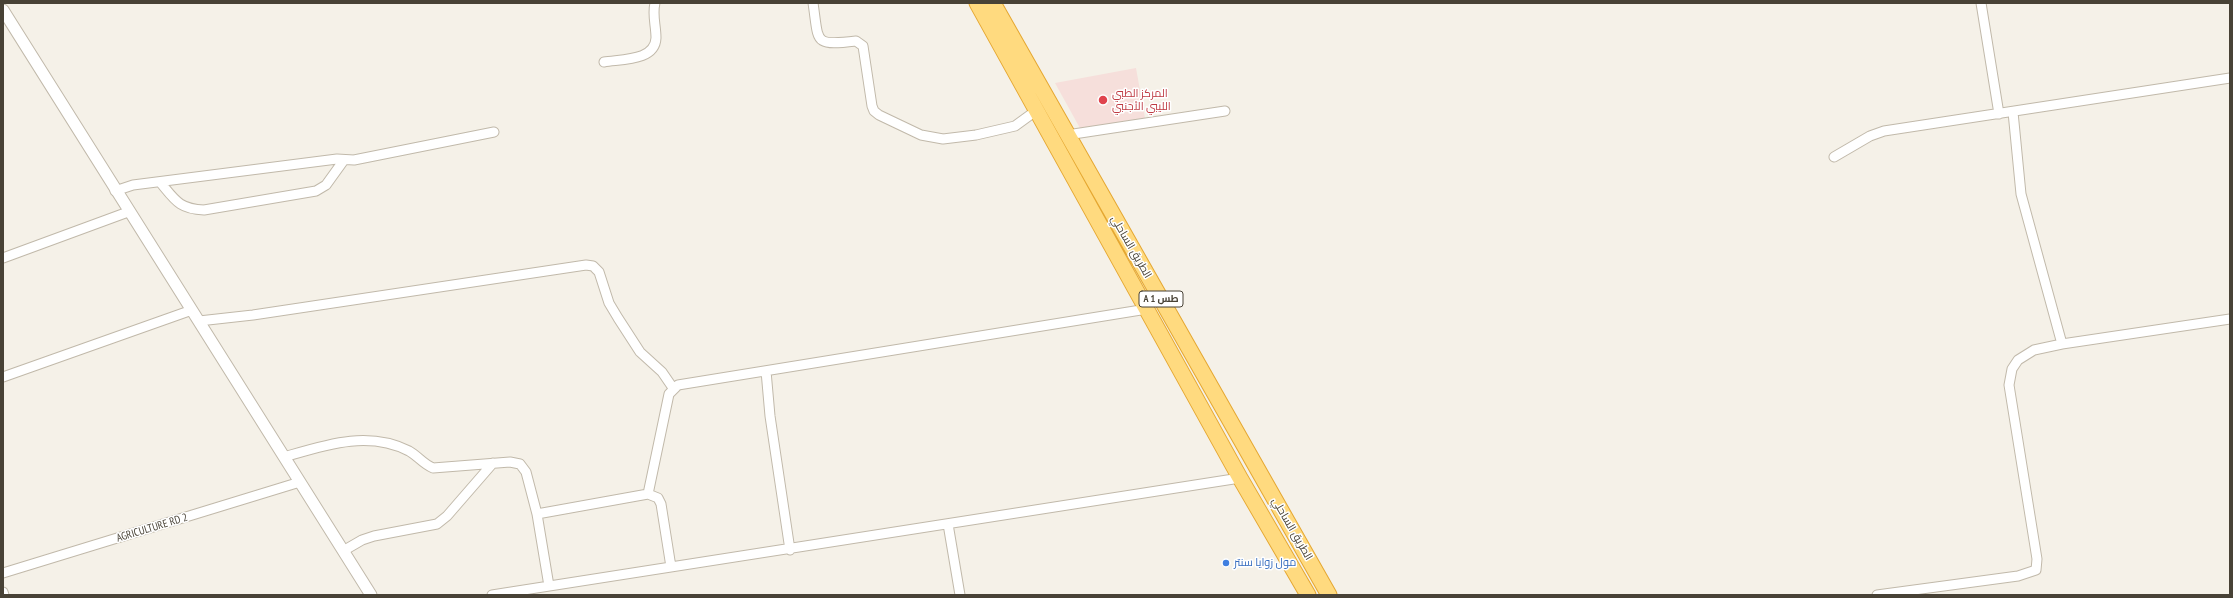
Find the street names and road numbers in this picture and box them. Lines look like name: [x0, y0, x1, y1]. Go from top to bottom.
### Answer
street label: الطريق الساحلي: [1108, 213, 1154, 281]
road number: A 1 طس: [1139, 291, 1183, 307]
street label: الطريق الساحلي: [1269, 495, 1315, 563]
street label: AGRICULTURE RD 2: [115, 511, 189, 545]

